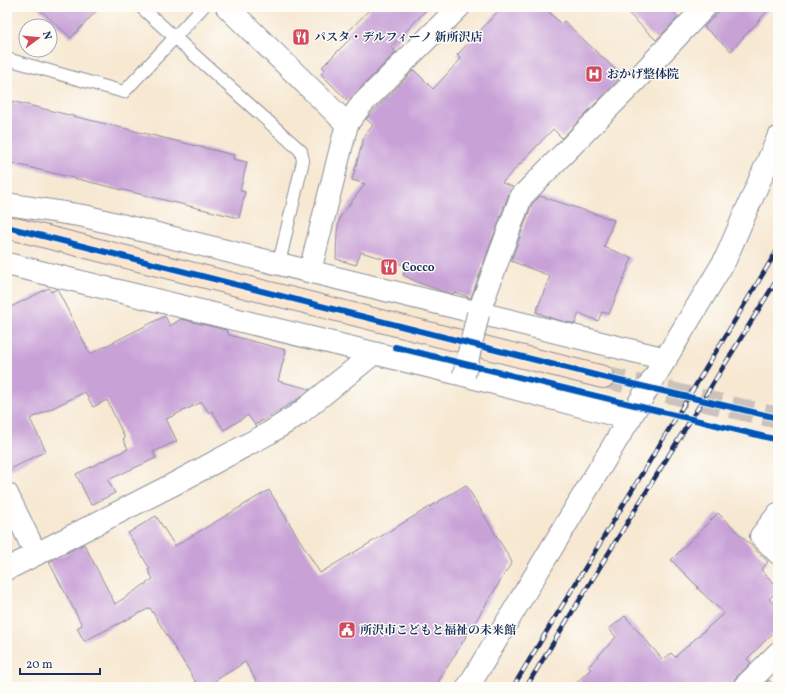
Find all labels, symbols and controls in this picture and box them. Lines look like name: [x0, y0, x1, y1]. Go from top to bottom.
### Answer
north arrow: [18, 18, 58, 58]
restaurant icon: パスタ・デルフィーノ 新所沢店: [291, 27, 311, 47]
text: N: [38, 30, 54, 42]
place label: パスタ・デルフィーノ 新所沢店: [314, 30, 483, 46]
hospital icon: おかげ整体院: [584, 64, 604, 84]
place label: おかげ整体院: [607, 67, 679, 83]
restaurant icon: Cocco: [379, 257, 399, 277]
place label: Cocco: [402, 260, 435, 276]
public building icon: 所沢市こどもと福祉の未来館: [337, 620, 357, 640]
place label: 所沢市こどもと福祉の未来館: [360, 623, 516, 639]
scale bar: [20, 650, 100, 676]
text: 20 m: [26, 657, 53, 673]

